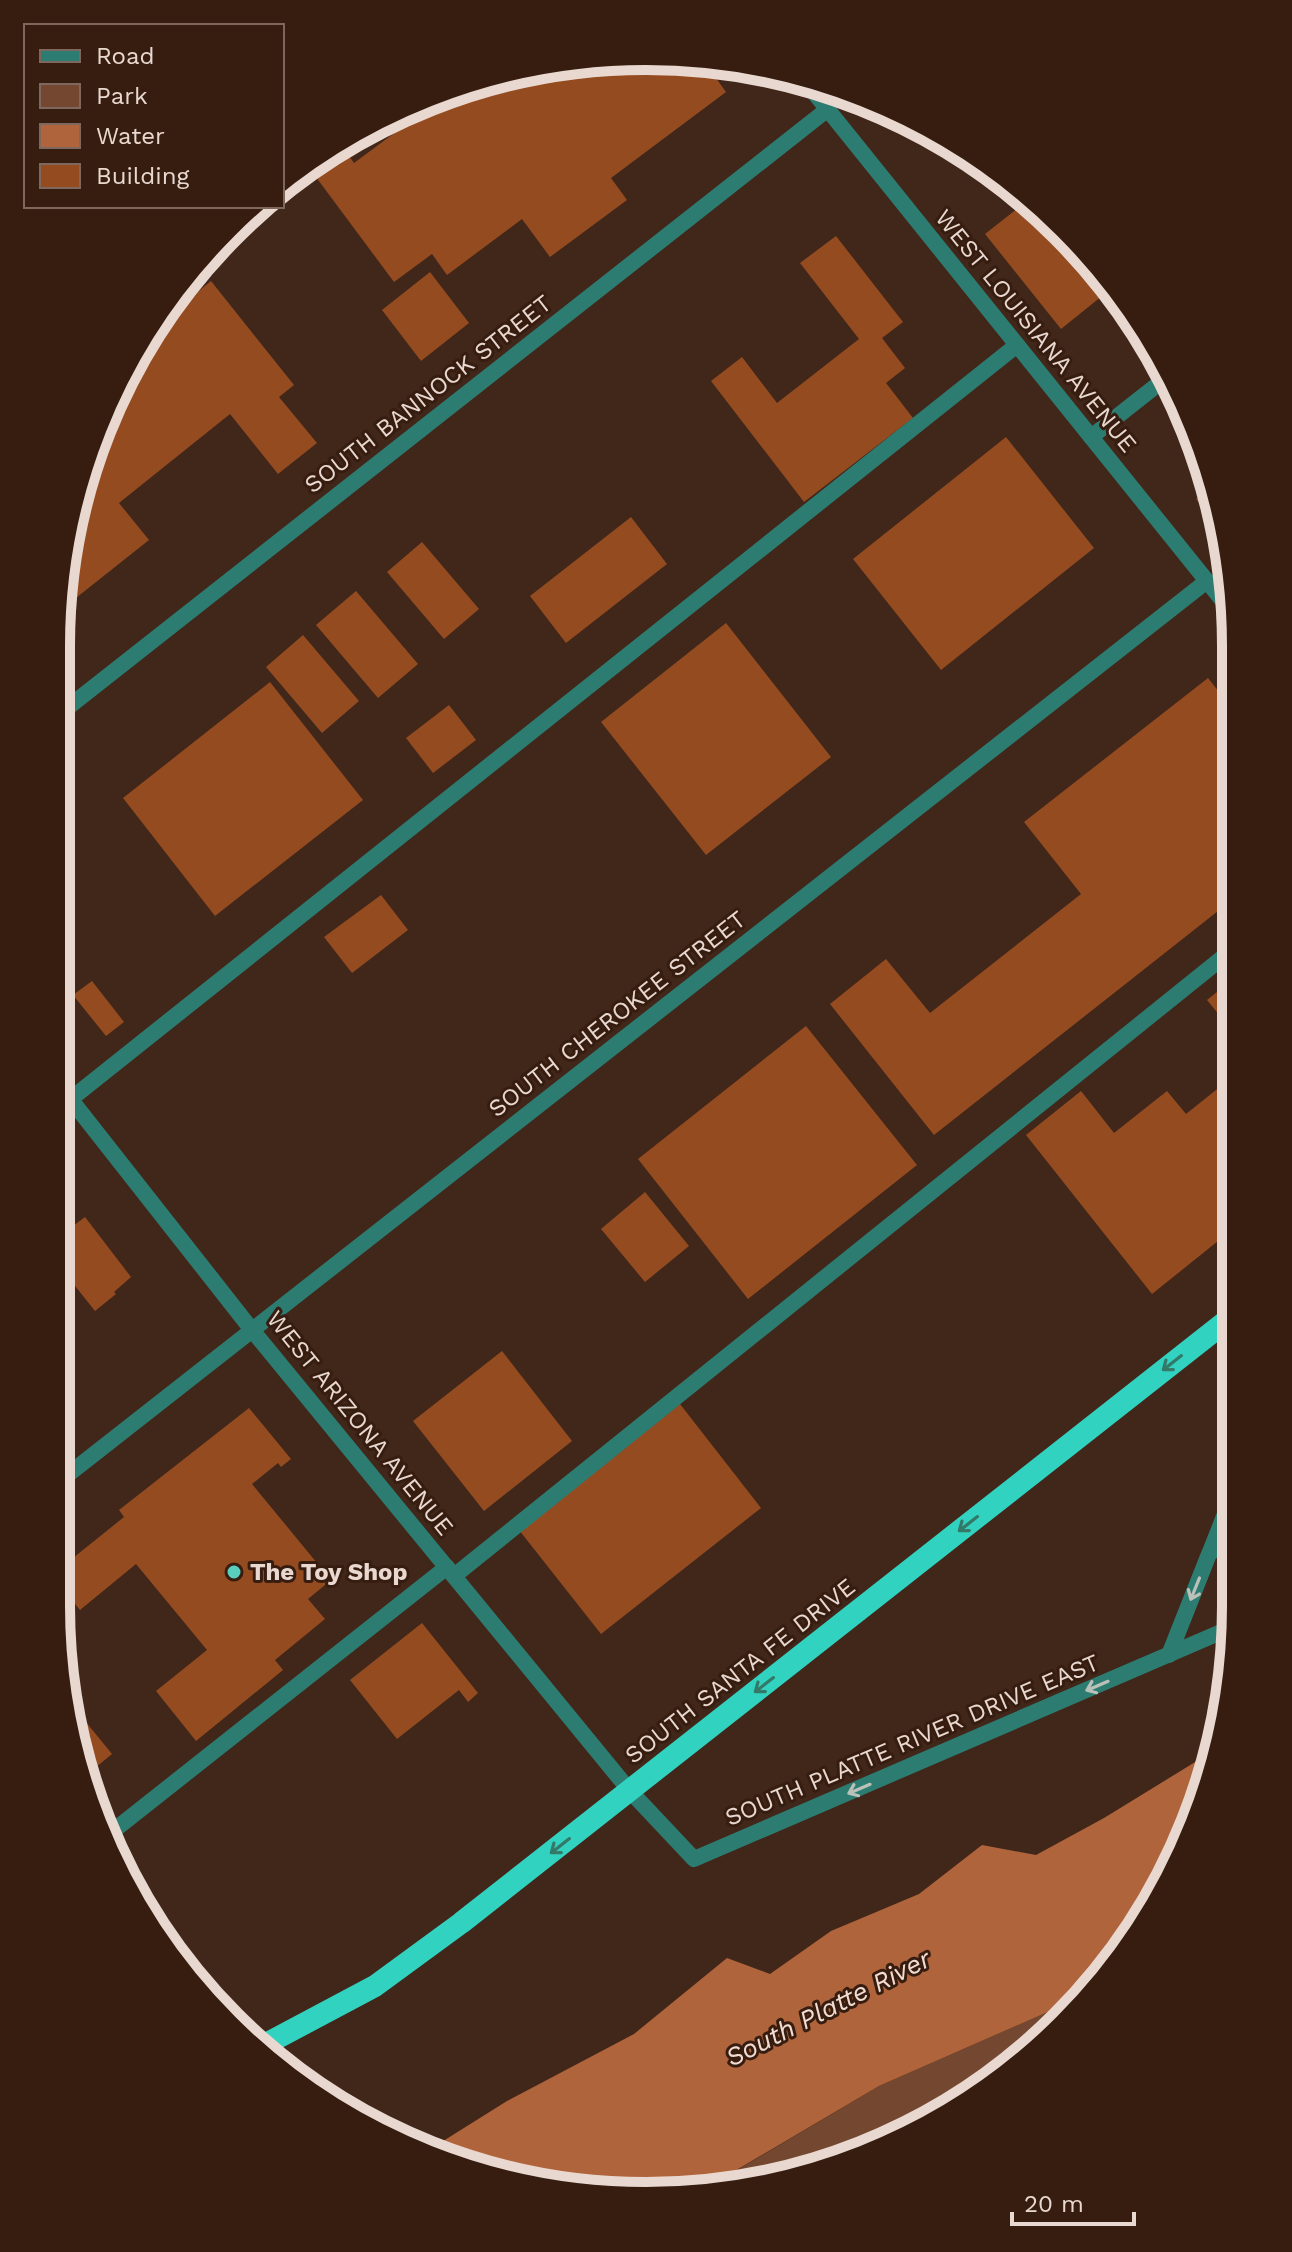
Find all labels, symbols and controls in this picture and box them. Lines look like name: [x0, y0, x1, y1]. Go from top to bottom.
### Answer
legend: [24, 24, 284, 208]
text: Road: [96, 42, 155, 70]
text: Park: [96, 82, 148, 110]
text: Water: [96, 122, 165, 150]
text: Building: [96, 162, 189, 190]
street label: WEST LOUISIANA AVENUE: [929, 204, 1143, 458]
street label: SOUTH BANNOCK STREET: [299, 289, 557, 499]
street label: SOUTH CHEROKEE STREET: [483, 905, 751, 1123]
street label: WEST ARIZONA AVENUE: [261, 1305, 459, 1541]
one-way arrow: [1162, 1355, 1183, 1372]
one-way arrow: [958, 1516, 979, 1533]
place label: The Toy Shop: [250, 1558, 408, 1586]
marker: The Toy Shop: [225, 1563, 243, 1581]
street label: SOUTH SANTA FE DRIVE: [619, 1573, 861, 1769]
one-way arrow: [1187, 1576, 1201, 1601]
street label: SOUTH PLATTE RIVER DRIVE EAST: [721, 1648, 1103, 1832]
one-way arrow: [754, 1677, 775, 1694]
one-way arrow: [1085, 1679, 1110, 1694]
one-way arrow: [847, 1782, 871, 1797]
one-way arrow: [550, 1837, 571, 1855]
water label: South Platte River: [721, 1943, 936, 2073]
scale bar: [1012, 2176, 1134, 2226]
text: 20 m: [1024, 2190, 1084, 2218]

